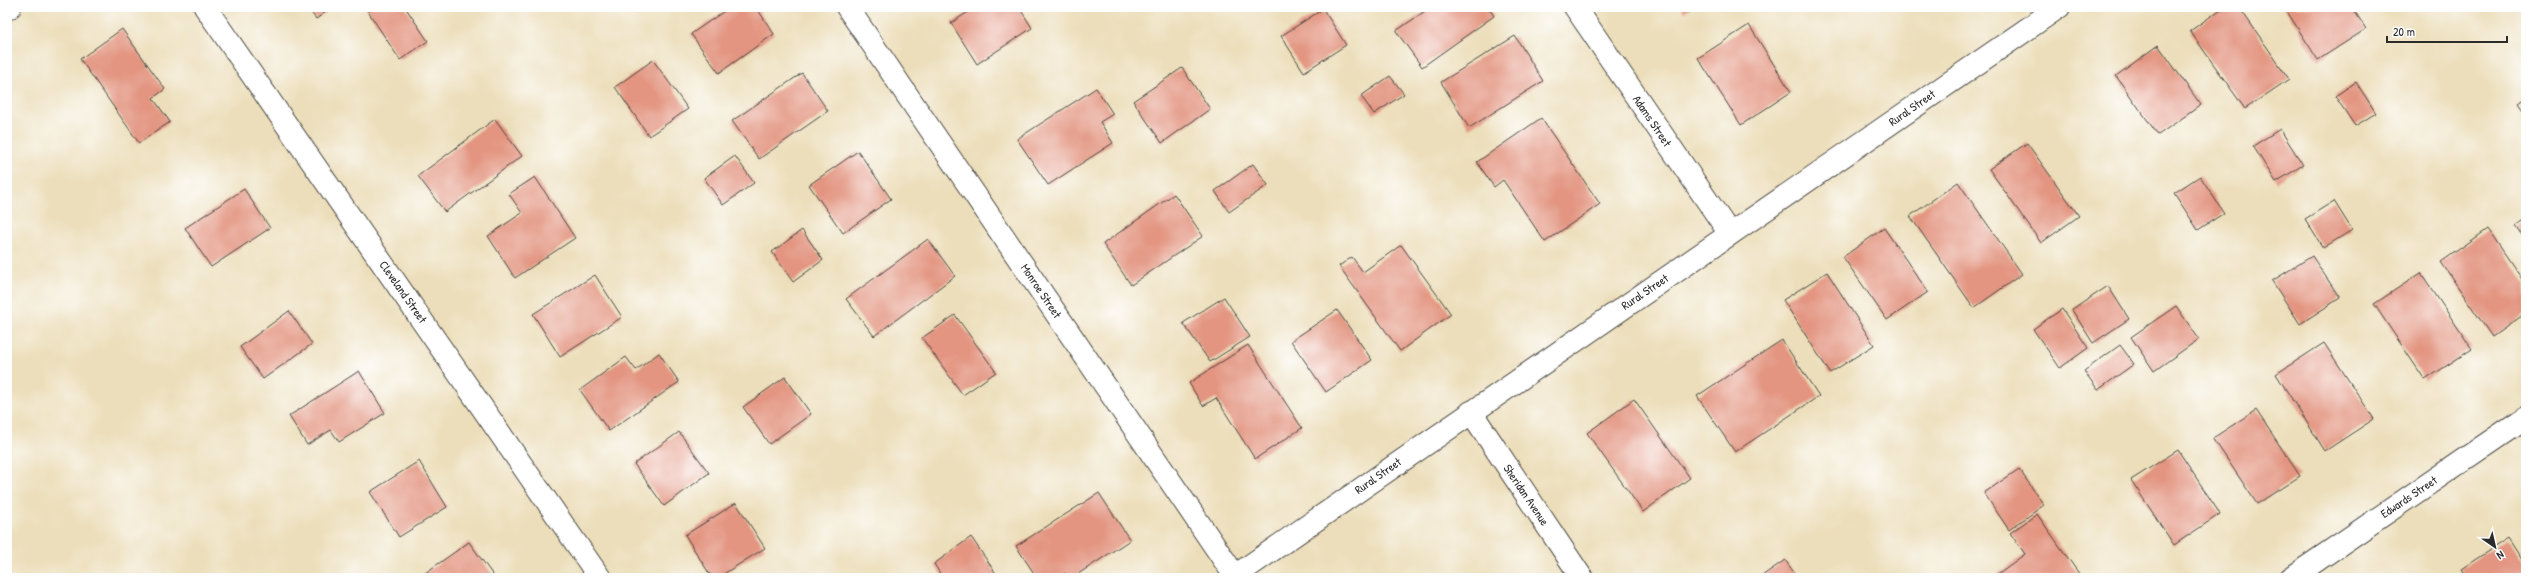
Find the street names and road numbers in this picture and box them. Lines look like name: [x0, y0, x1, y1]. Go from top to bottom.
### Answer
street label: Rural Street: [1885, 85, 1939, 130]
street label: Adams Street: [1629, 92, 1676, 151]
street label: Cleveland Street: [376, 257, 432, 327]
street label: Monroe Street: [1017, 260, 1066, 322]
street label: Rural Street: [1618, 269, 1672, 314]
street label: Rural Street: [1351, 453, 1405, 498]
street label: Sheridan Avenue: [1500, 461, 1553, 529]
street label: Edwards Street: [2377, 471, 2441, 522]

